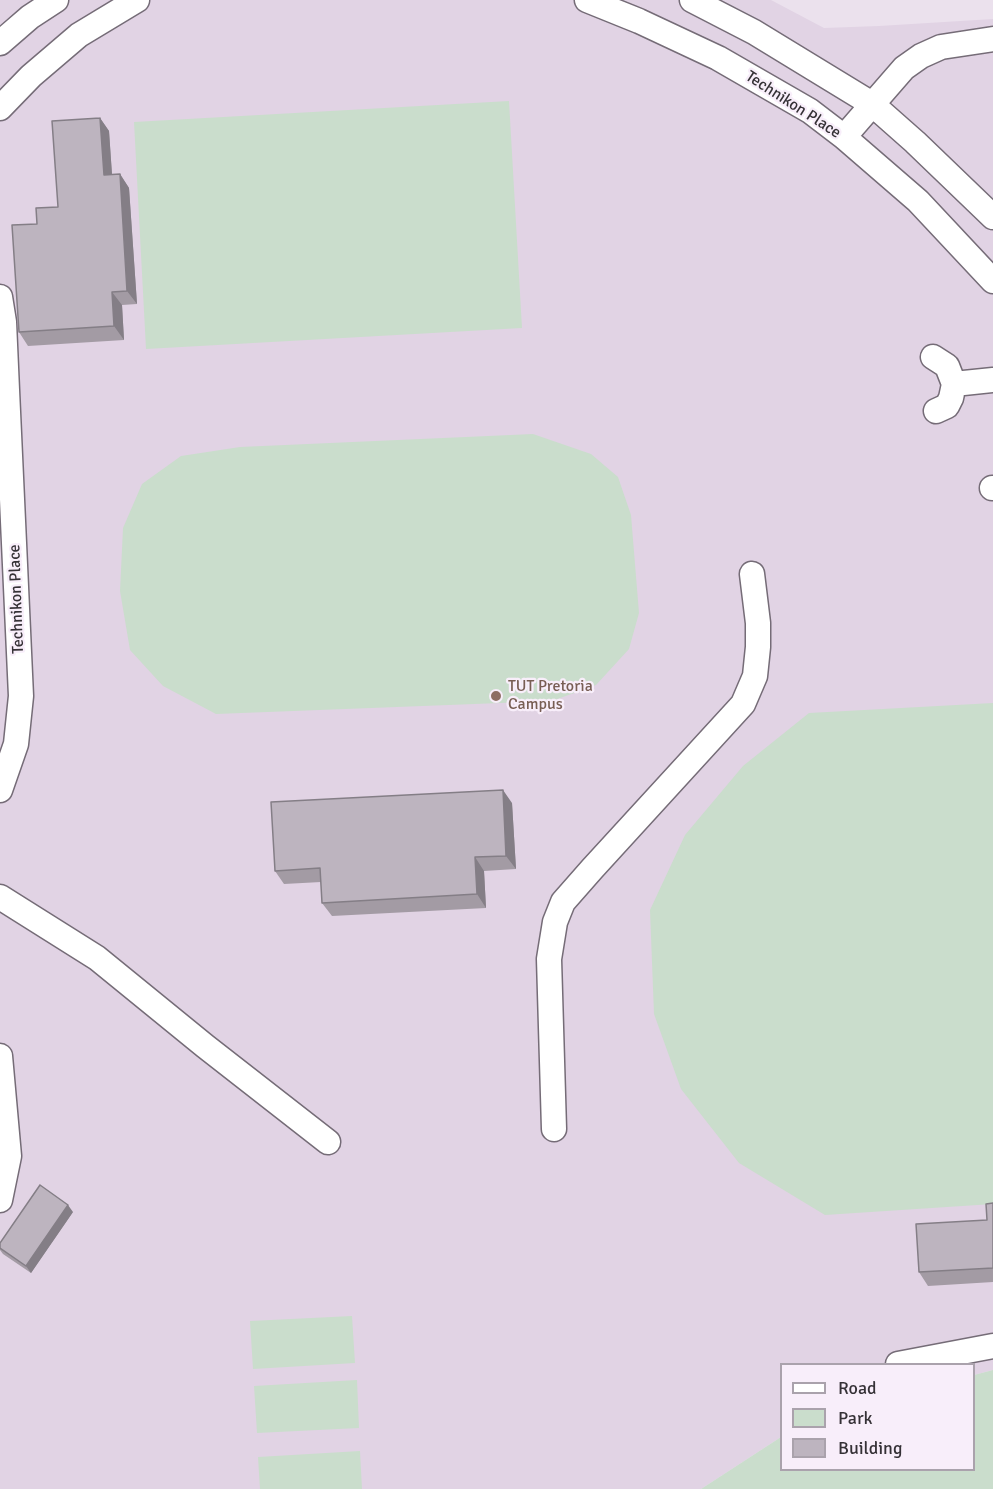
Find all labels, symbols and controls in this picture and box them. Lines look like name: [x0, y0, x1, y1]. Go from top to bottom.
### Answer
street label: Technikon Place: [742, 67, 844, 143]
street label: Technikon Place: [5, 544, 29, 654]
place label: TUT Pretoria Campus: [508, 677, 593, 715]
marker: TUT Pretoria Campus: [489, 689, 503, 703]
legend: [780, 1363, 975, 1471]
text: Road: [838, 1377, 877, 1399]
text: Park: [838, 1407, 873, 1429]
text: Building: [838, 1437, 902, 1459]

